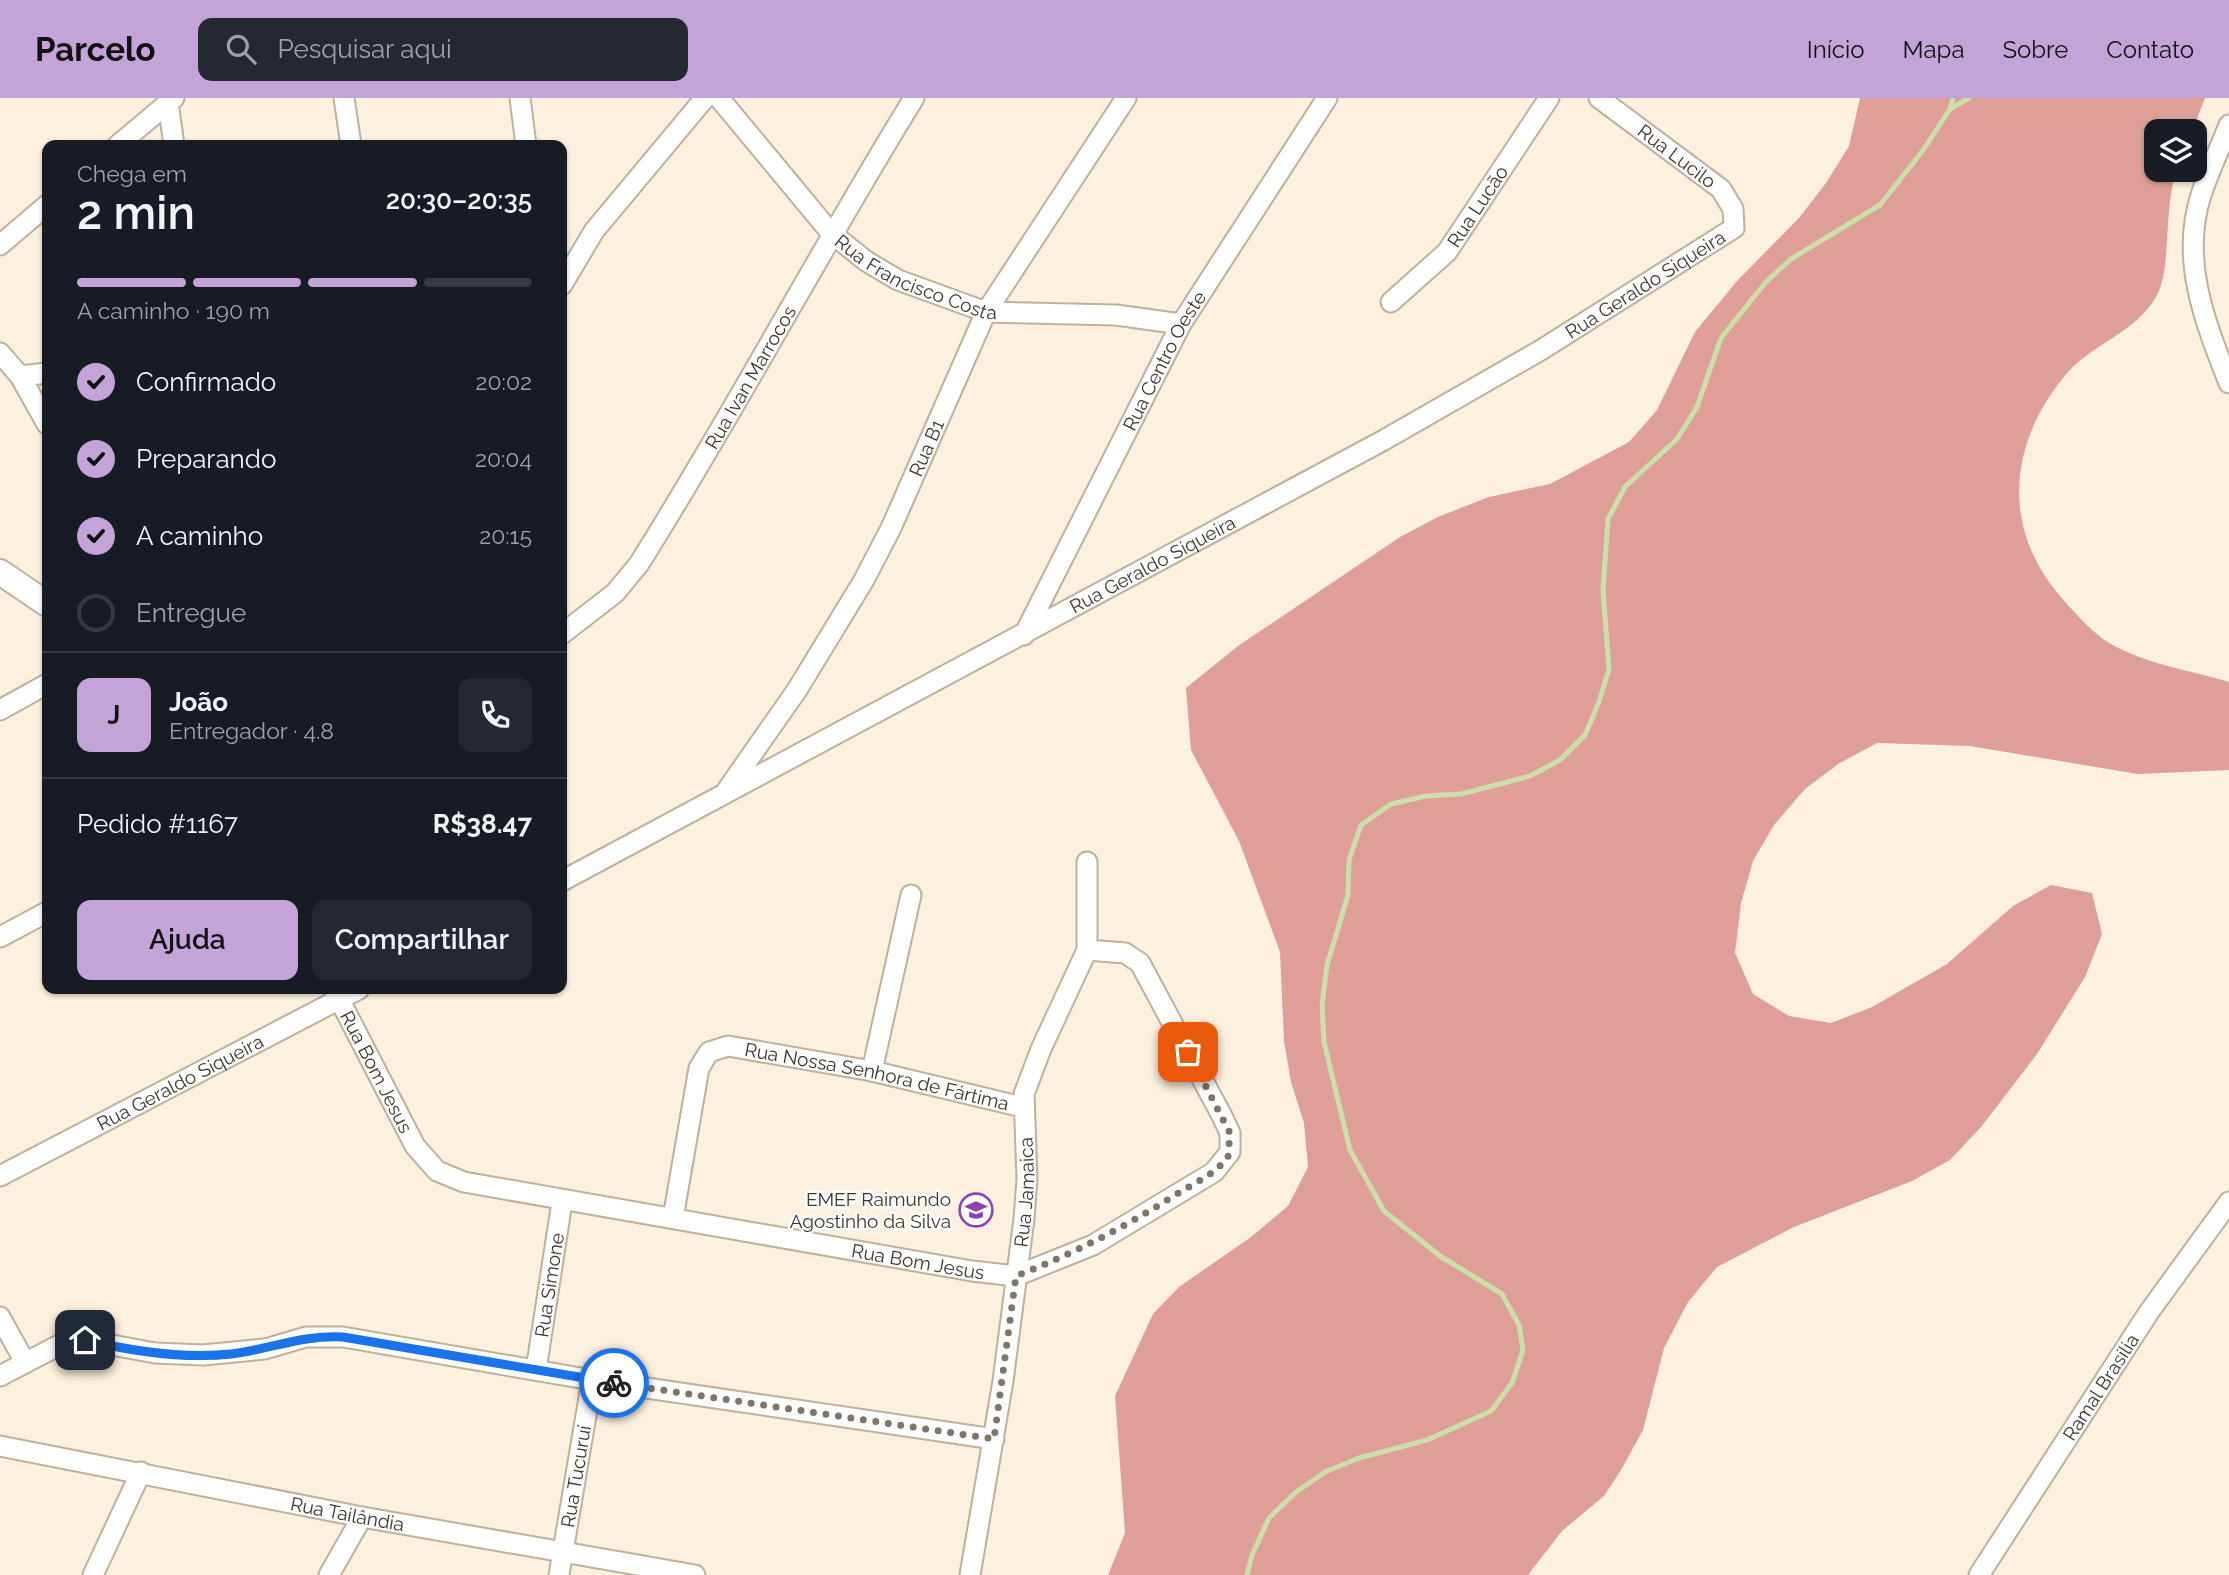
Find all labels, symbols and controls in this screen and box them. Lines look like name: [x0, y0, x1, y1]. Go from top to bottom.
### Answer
search box: [198, 18, 688, 81]
text: Parcelo: [35, 30, 156, 69]
icon: search: [222, 30, 260, 68]
text: Pesquisar aqui: [278, 34, 452, 64]
text: Início: [1807, 35, 1865, 64]
text: Mapa: [1903, 35, 1964, 64]
text: Sobre: [2002, 35, 2068, 64]
text: Contato: [2106, 35, 2194, 64]
street label: Rua Lucilo: [1634, 119, 1720, 193]
map controls: [2144, 119, 2207, 182]
button: layers: [2144, 119, 2207, 182]
text: Chega em: [77, 160, 187, 187]
street label: Rua Lucão: [1442, 161, 1512, 251]
text: 20:30–20:35: [386, 185, 532, 215]
text: 2 min: [77, 186, 195, 240]
street label: Rua Geraldo Siqueira: [1561, 226, 1729, 343]
street label: Rua Francisco Costa: [831, 230, 997, 323]
street label: Rua Centro Oeste: [1118, 287, 1210, 434]
text: A caminho · 190 m: [77, 297, 270, 324]
street label: Rua Ivan Marrocos: [700, 302, 800, 453]
icon: check: [77, 363, 115, 401]
text: Confirmado: [136, 367, 276, 397]
text: 20:02: [476, 368, 532, 395]
street label: Rua B1: [904, 416, 948, 480]
icon: check: [77, 440, 115, 478]
text: Preparando: [136, 444, 276, 474]
text: 20:04: [475, 445, 532, 472]
street label: Rua Geraldo Siqueira: [1066, 511, 1239, 618]
icon: check: [77, 517, 115, 555]
text: A caminho: [136, 521, 263, 551]
text: 20:15: [479, 522, 532, 549]
text: Entregue: [136, 598, 246, 628]
button: phone: [458, 678, 532, 752]
text: João: [169, 687, 228, 717]
text: J: [108, 700, 120, 730]
text: Entregador · 4.8: [169, 717, 334, 744]
text: Pedido #1167: [77, 809, 238, 839]
text: R$38.47: [433, 809, 532, 839]
button: Ajuda: [77, 900, 298, 980]
button: Compartilhar: [312, 900, 532, 980]
street label: Rua Bom Jesus: [336, 1007, 417, 1136]
pin: [1158, 1022, 1218, 1082]
street label: Rua Geraldo Siqueira: [93, 1030, 267, 1135]
icon: bag: [1169, 1033, 1207, 1071]
street label: Rua Nossa Senhora de Fártima: [743, 1038, 1011, 1114]
street label: Rua Jamaica: [1009, 1137, 1038, 1249]
place label: EMEF Raimundo Agostinho da Silva: [790, 1188, 951, 1232]
school or university icon: EMEF Raimundo Agostinho da Silva: [957, 1191, 995, 1229]
street label: Rua Simone: [530, 1231, 568, 1339]
street label: Rua Bom Jesus: [850, 1239, 985, 1283]
pin: [55, 1310, 115, 1370]
icon: home: [66, 1321, 104, 1359]
street label: Ramal Brasília: [2058, 1329, 2143, 1444]
courier: [579, 1348, 649, 1418]
icon: bike: [595, 1364, 633, 1402]
street label: Rua Tucuruí: [556, 1423, 595, 1529]
street label: Rua Tailândia: [289, 1492, 406, 1535]

